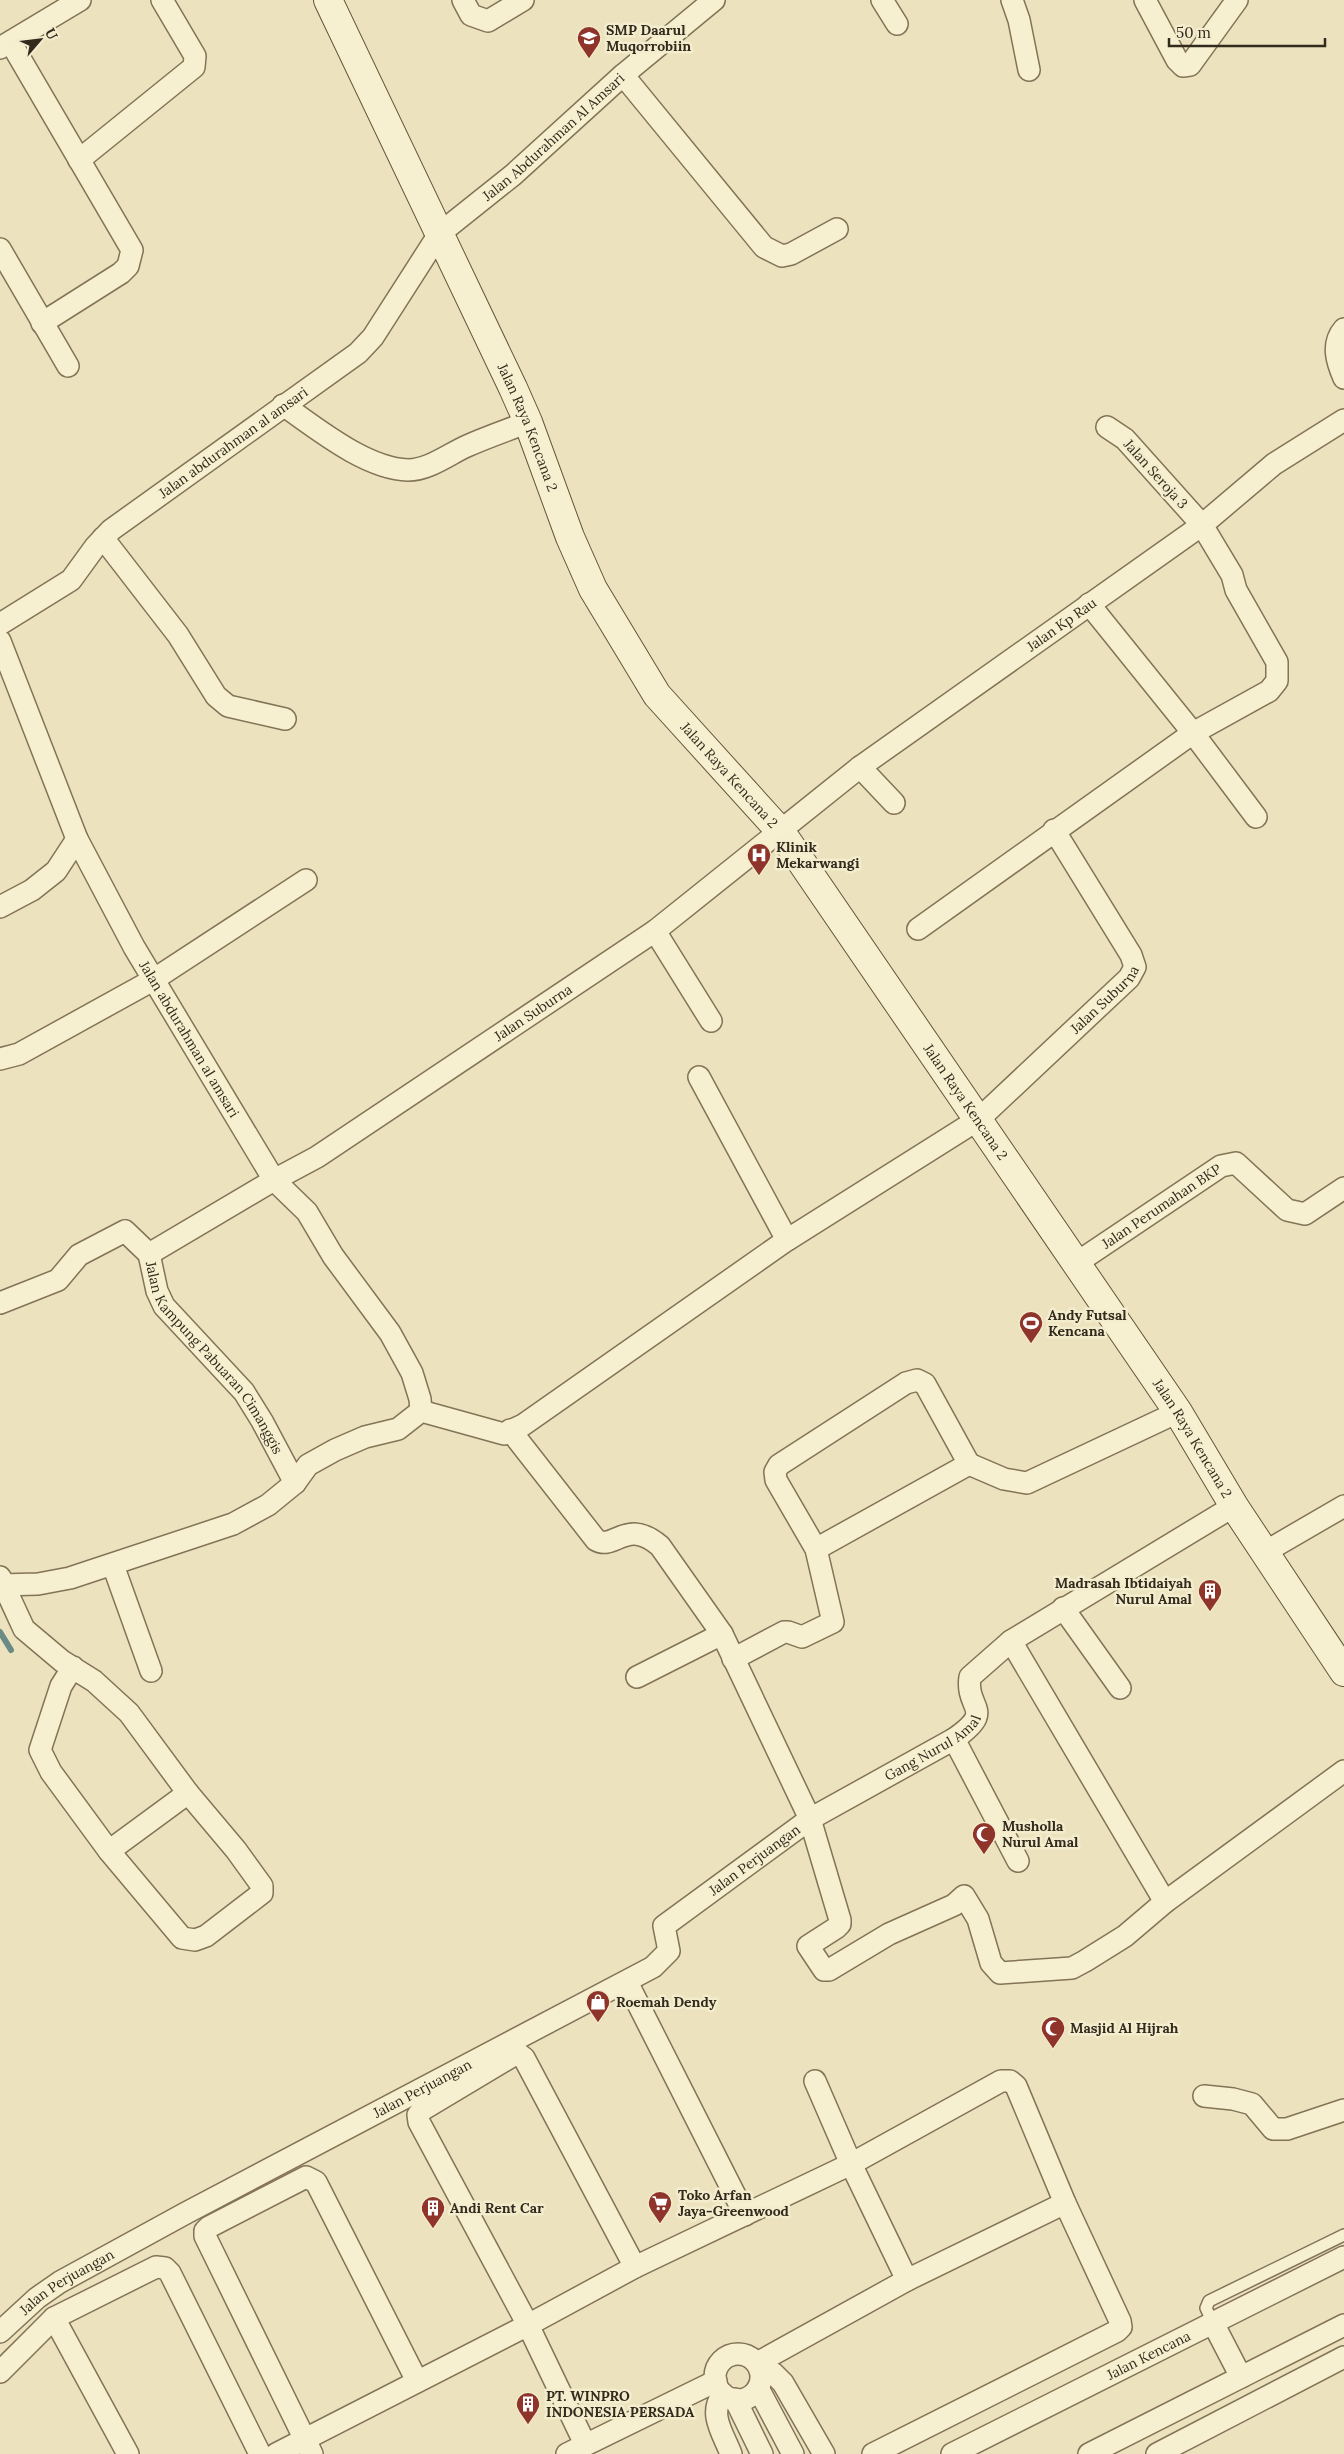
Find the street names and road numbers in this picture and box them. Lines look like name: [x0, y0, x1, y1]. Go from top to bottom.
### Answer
street label: Jalan Abdurahman Al Amsari: [478, 69, 628, 205]
street label: Jalan Raya Kencana 2: [493, 360, 562, 494]
street label: Jalan abdurahman al amsari: [154, 383, 311, 503]
street label: Jalan Seroja 3: [1119, 435, 1192, 513]
street label: Jalan Kp Rau: [1022, 594, 1100, 656]
street label: Jalan Raya Kencana 2: [676, 718, 782, 832]
street label: Jalan abdurahman al amsari: [135, 957, 243, 1121]
street label: Jalan Suburna: [1066, 962, 1143, 1038]
street label: Jalan Suburna: [490, 980, 576, 1046]
street label: Jalan Raya Kencana 2: [919, 1040, 1012, 1163]
street label: Jalan Perumahan BKP: [1097, 1159, 1225, 1253]
street label: Jalan Kampung Pabuaran Cimanggis: [142, 1259, 287, 1457]
street label: Jalan Raya Kencana 2: [1148, 1375, 1236, 1501]
street label: Gang Nurul Amal: [881, 1712, 985, 1785]
street label: Jalan Perjuangan: [704, 1820, 804, 1900]
street label: Jalan Perjuangan: [369, 2055, 475, 2122]
street label: Jalan Perjuangan: [15, 2245, 117, 2319]
street label: Jalan Kencana: [1103, 2327, 1193, 2384]

